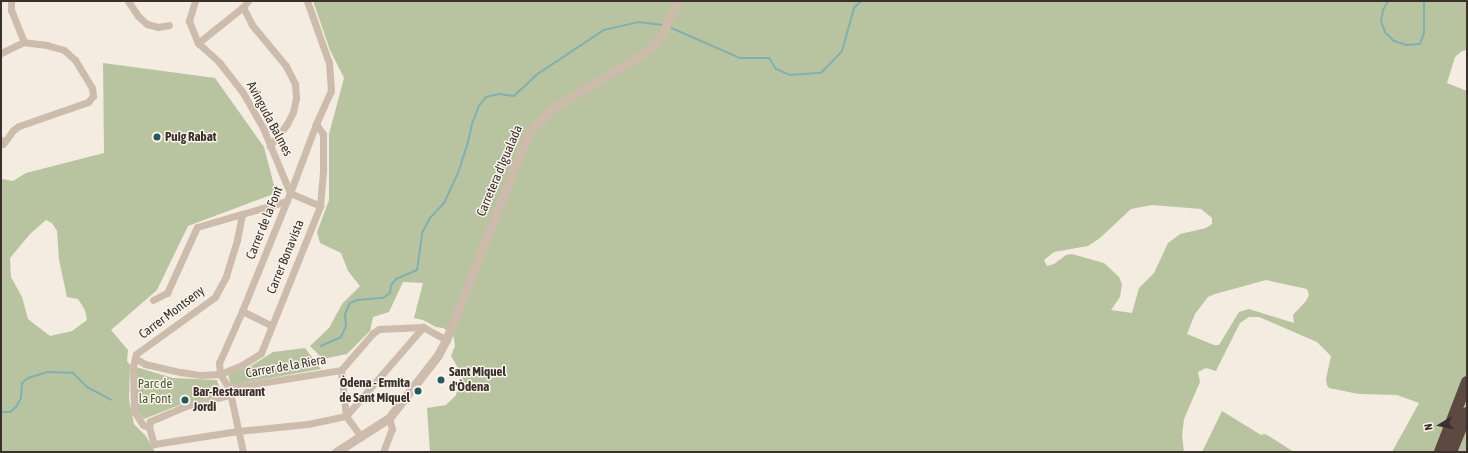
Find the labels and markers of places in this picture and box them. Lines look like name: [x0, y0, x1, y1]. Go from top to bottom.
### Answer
place label: Puig Rabat: [165, 129, 217, 145]
marker: Puig Rabat: [152, 132, 162, 142]
place label: Sant Miquel d'Òdena: [449, 365, 506, 396]
marker: Sant Miquel d'Òdena: [436, 375, 446, 385]
place label: Òdena - Ermita de Sant Miquel: [339, 376, 410, 407]
place label: Bar-Restaurant Jordi: [193, 385, 265, 416]
marker: Òdena - Ermita de Sant Miquel: [413, 386, 423, 396]
marker: Bar-Restaurant Jordi: [180, 395, 190, 405]

